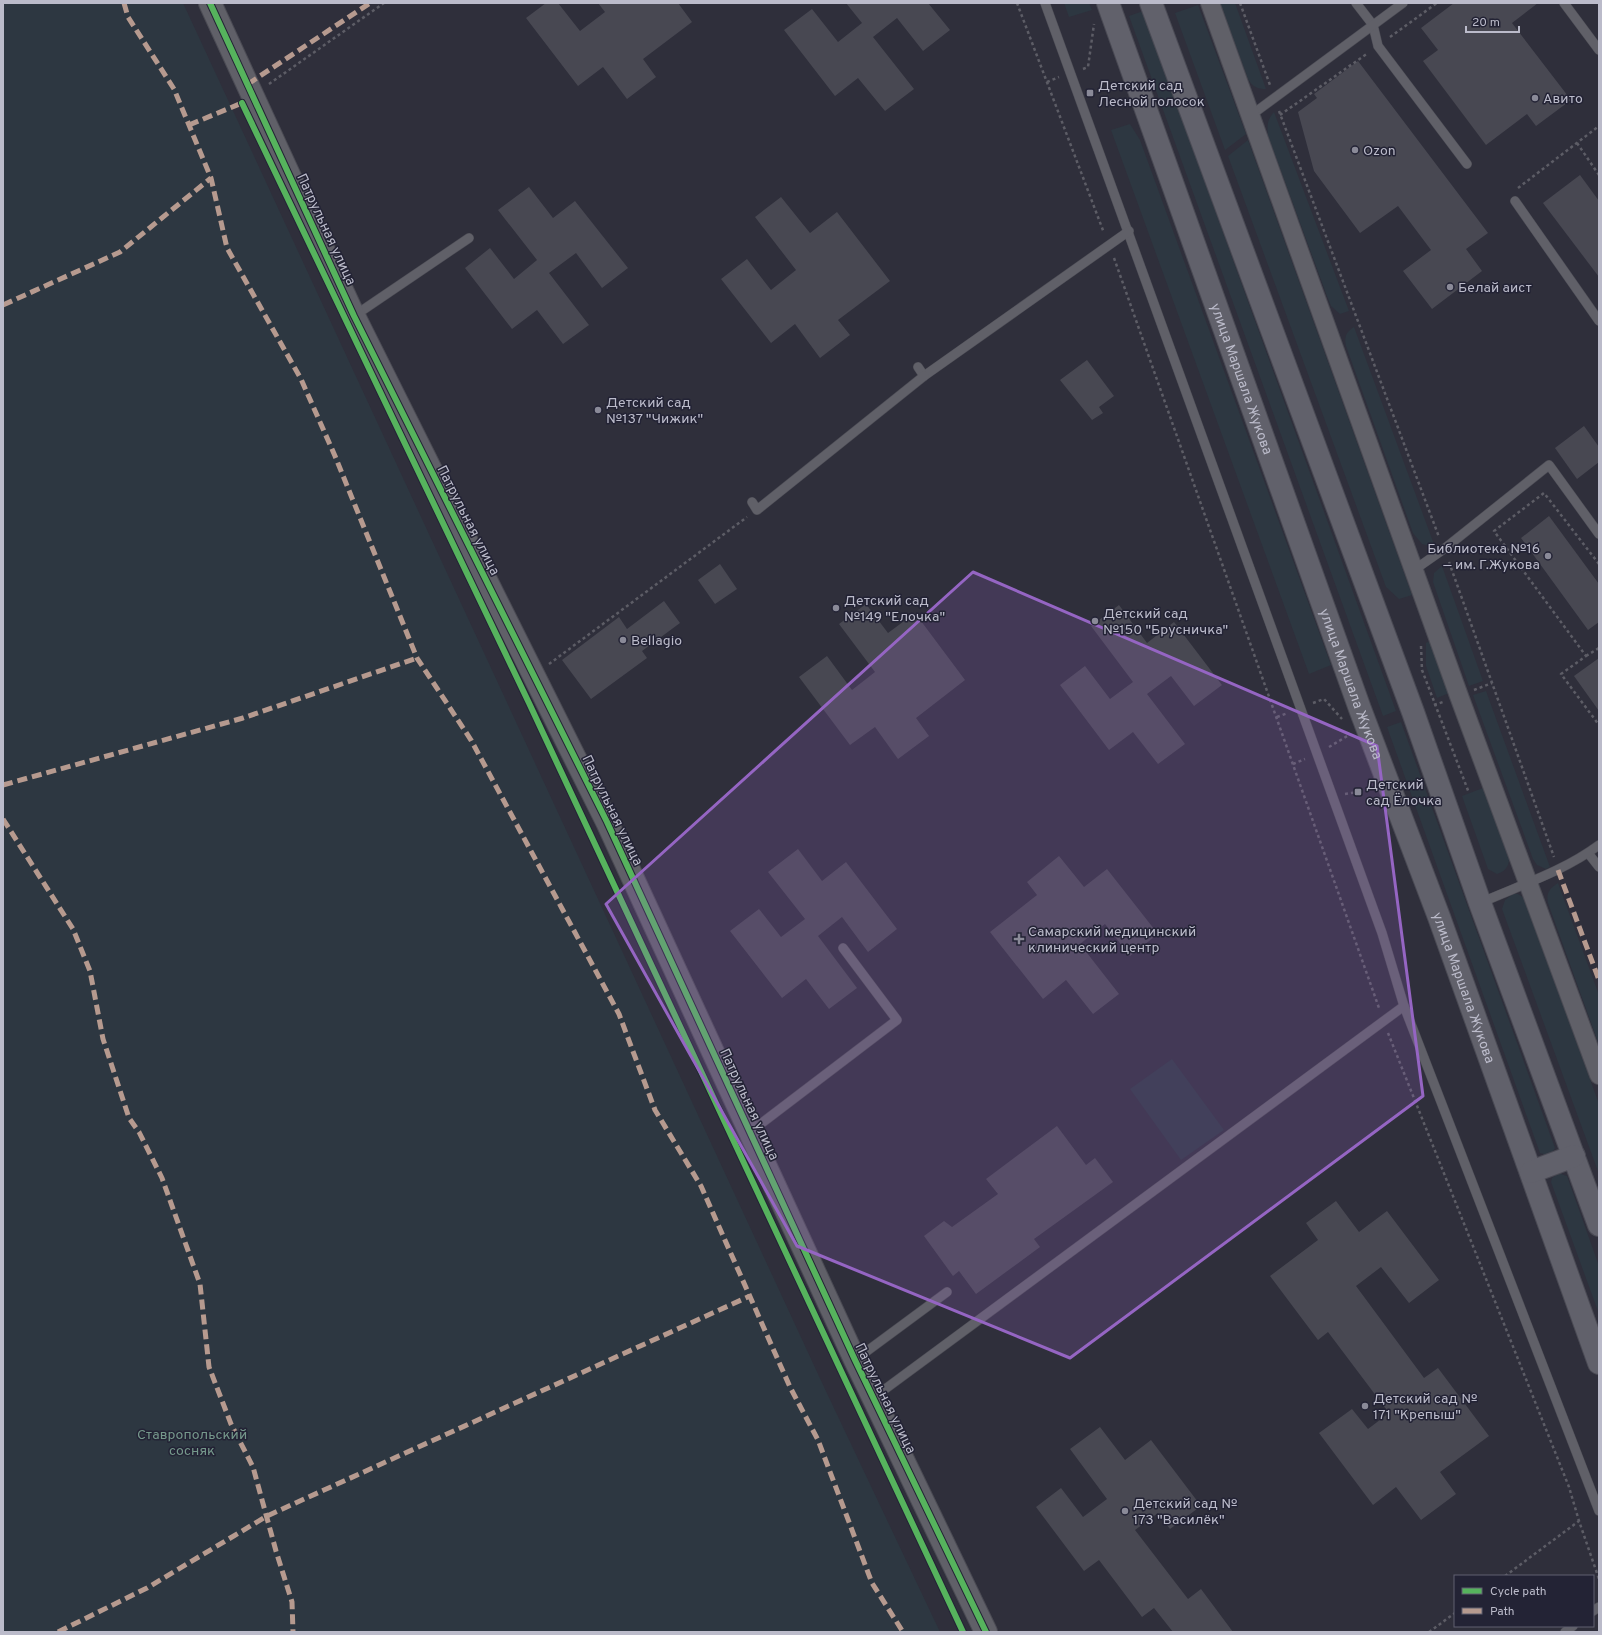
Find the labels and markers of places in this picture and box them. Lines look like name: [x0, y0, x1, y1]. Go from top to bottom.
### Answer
place label: Детский сад Лесной голосок: [1098, 78, 1205, 111]
marker: Детский сад Лесной голосок: [1085, 88, 1095, 98]
place label: Авито: [1543, 91, 1583, 108]
marker: Авито: [1530, 93, 1540, 103]
place label: Ozon: [1363, 143, 1396, 160]
marker: Ozon: [1350, 145, 1360, 155]
place label: Белай аист: [1458, 280, 1532, 297]
marker: Белай аист: [1445, 282, 1455, 292]
place label: Детский сад №137 "Чижик": [606, 395, 703, 428]
marker: Детский сад №137 "Чижик": [593, 405, 603, 415]
place label: Библиотека №16 — им. Г.Жукова: [1427, 541, 1540, 574]
marker: Библиотека №16 — им. Г.Жукова: [1543, 551, 1553, 561]
place label: Детский сад №149 "Елочка": [844, 593, 945, 626]
marker: Детский сад №149 "Елочка": [831, 603, 841, 613]
place label: Детский сад №150 "Брусничка": [1103, 606, 1228, 639]
marker: Детский сад №150 "Брусничка": [1090, 616, 1100, 626]
place label: Bellagio: [631, 633, 682, 650]
marker: Bellagio: [618, 635, 628, 645]
place label: Детский сад Ёлочка: [1366, 777, 1442, 810]
marker: Детский сад Ёлочка: [1353, 787, 1363, 797]
place label: Самарский медицинский клинический центр: [1028, 924, 1196, 957]
marker: Самарский медицинский клинический центр: [1013, 933, 1025, 945]
place label: Детский сад № 171 "Крепыш": [1373, 1391, 1477, 1424]
marker: Детский сад № 171 "Крепыш": [1360, 1401, 1370, 1411]
place label: Детский сад № 173 "Василёк": [1133, 1496, 1237, 1529]
marker: Детский сад № 173 "Василёк": [1120, 1506, 1130, 1516]

